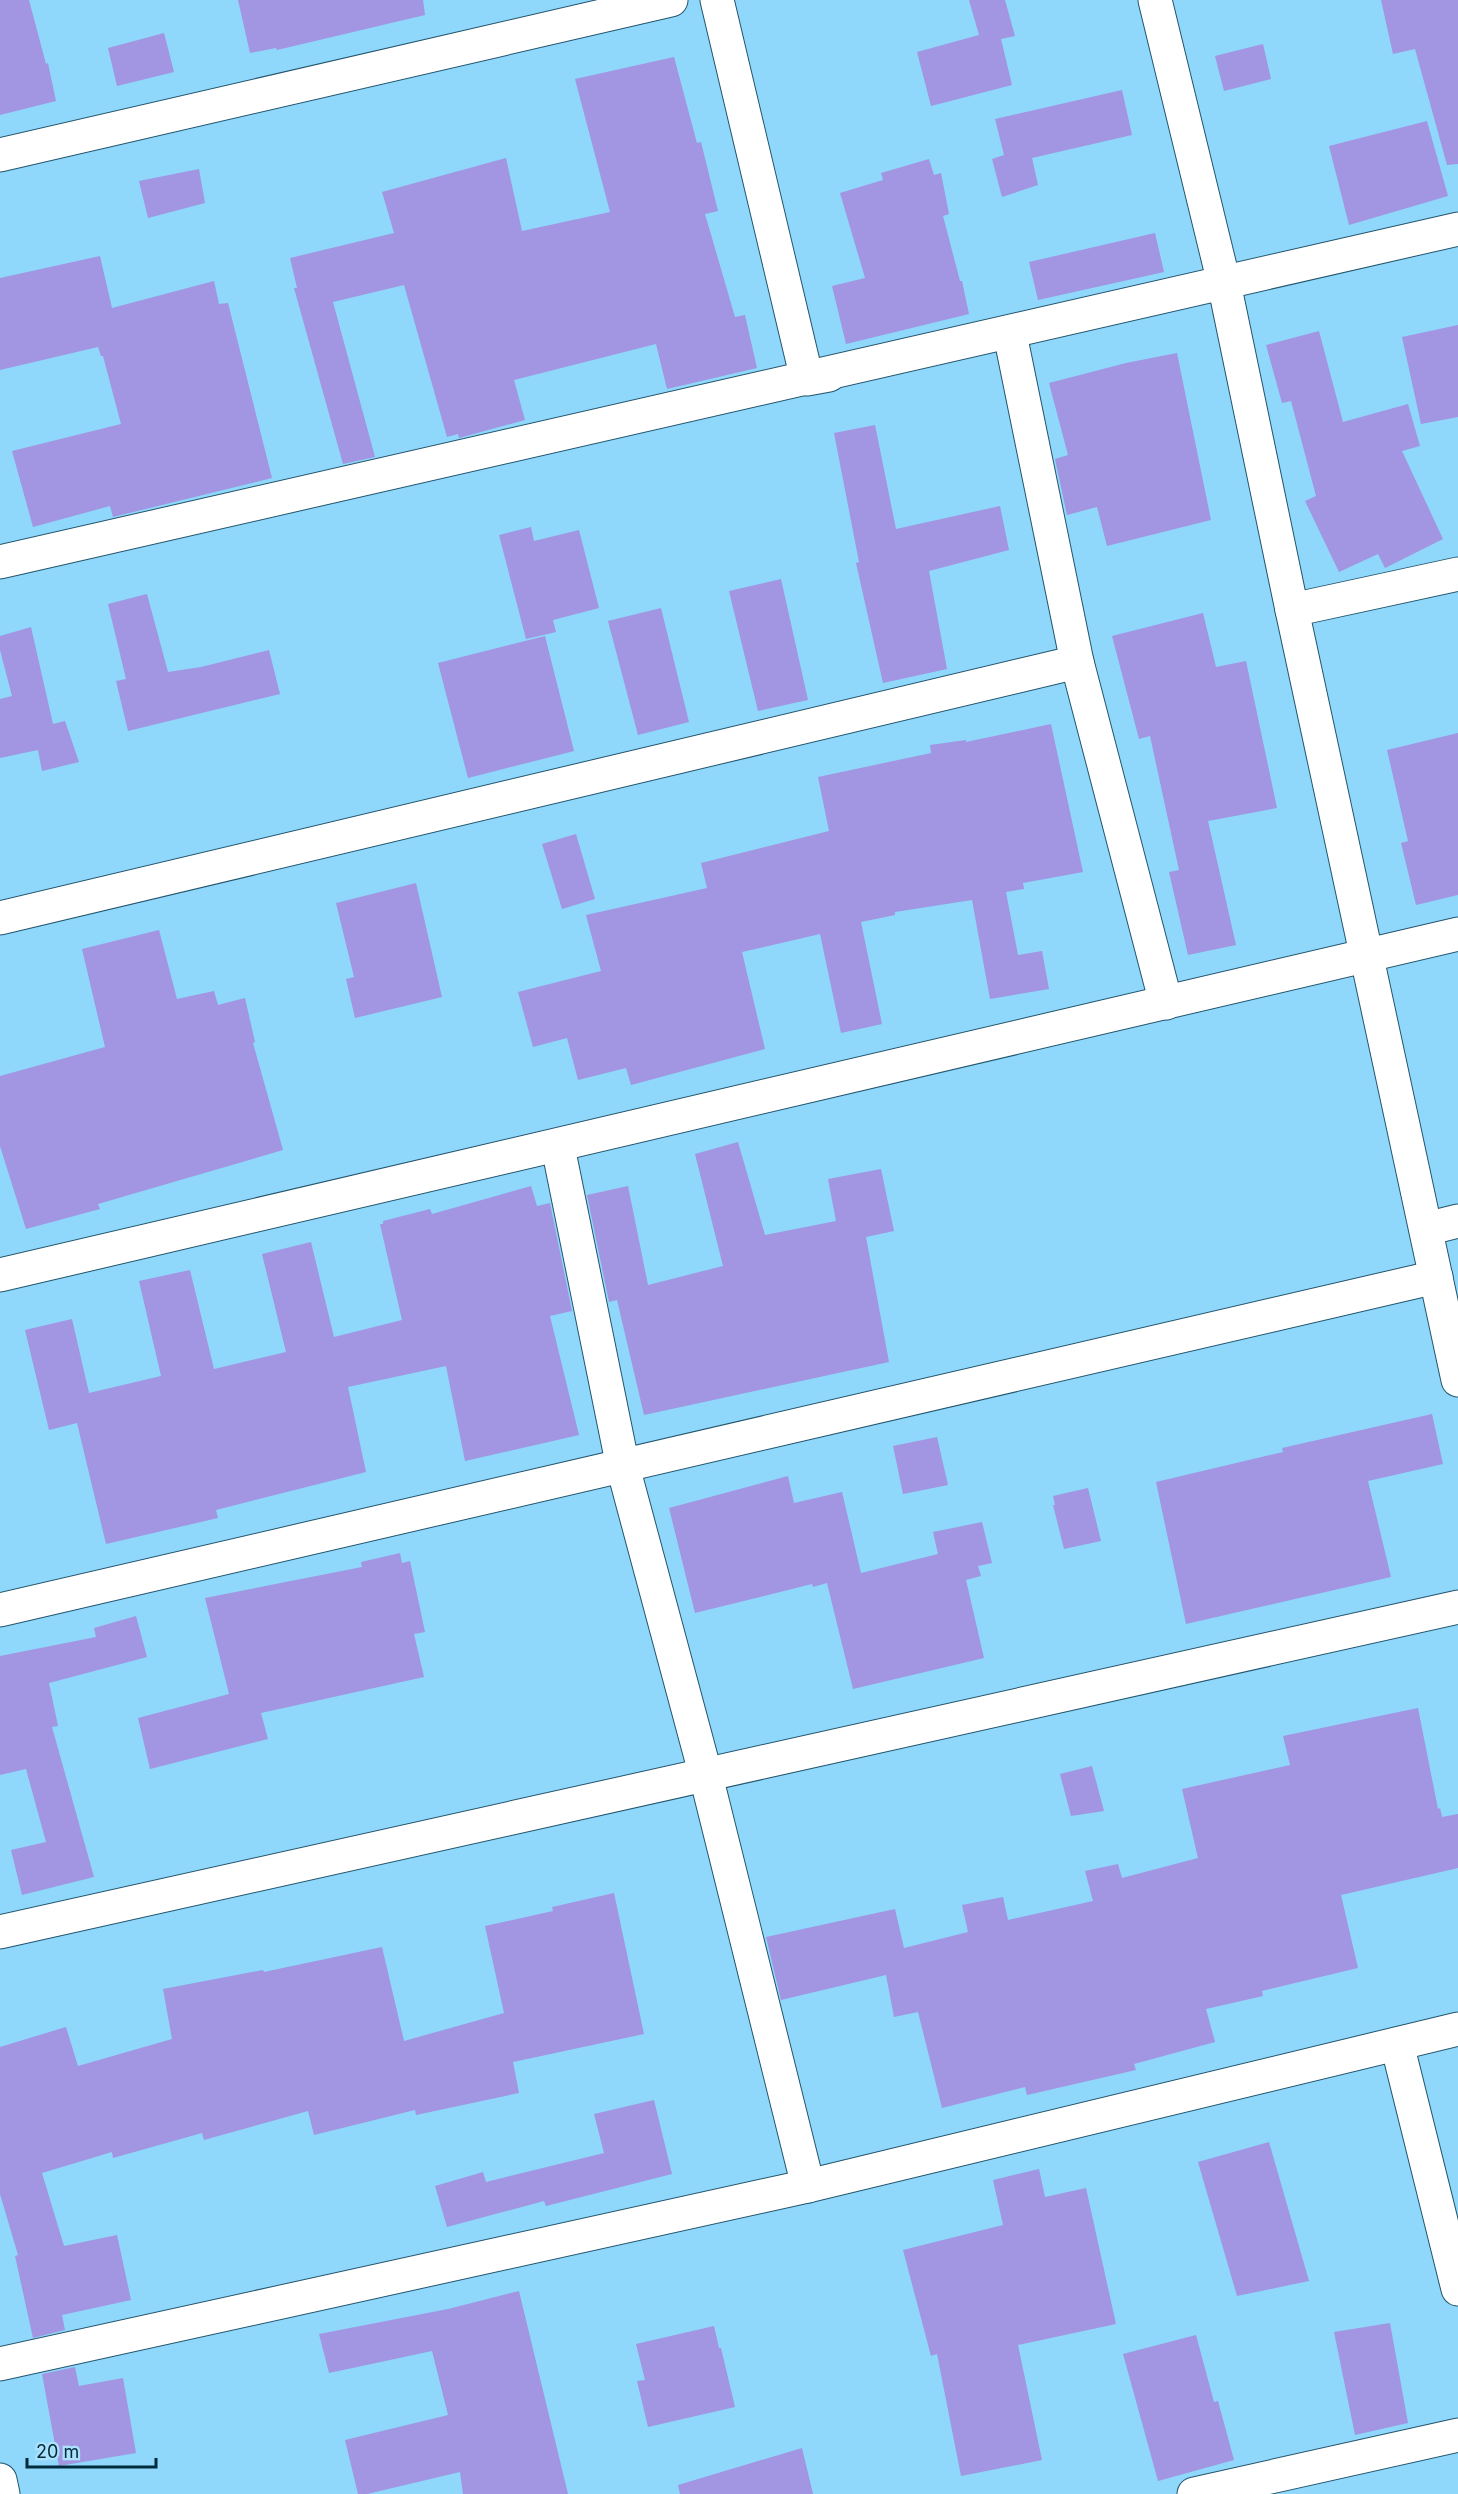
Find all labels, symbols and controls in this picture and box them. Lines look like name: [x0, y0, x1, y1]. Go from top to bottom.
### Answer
scale bar: [27, 2431, 156, 2469]
text: 20 m: [36, 2441, 79, 2462]

